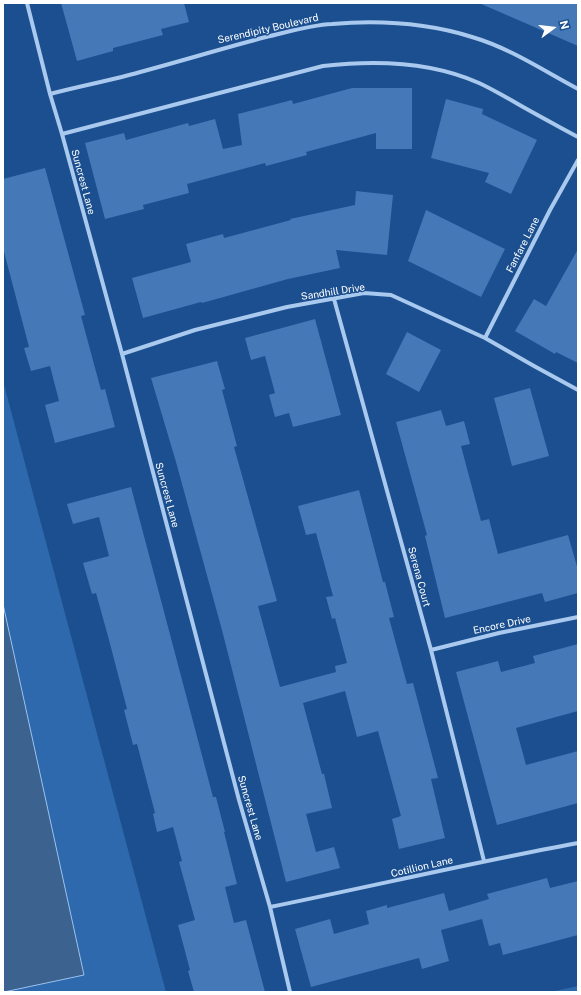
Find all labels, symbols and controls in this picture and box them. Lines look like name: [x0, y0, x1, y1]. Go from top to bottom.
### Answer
north arrow: [533, 8, 573, 48]
street label: Serendipity Boulevard: [216, 12, 320, 46]
text: N: [558, 19, 571, 31]
street label: Suncrest Lane: [69, 148, 97, 216]
street label: Fanfare Lane: [504, 215, 542, 275]
street label: Sandhill Drive: [300, 281, 366, 303]
street label: Suncrest Lane: [153, 461, 181, 529]
street label: Serena Court: [405, 546, 433, 608]
street label: Encore Drive: [472, 613, 532, 637]
street label: Suncrest Lane: [235, 774, 265, 842]
street label: Cotillion Lane: [390, 854, 454, 880]

